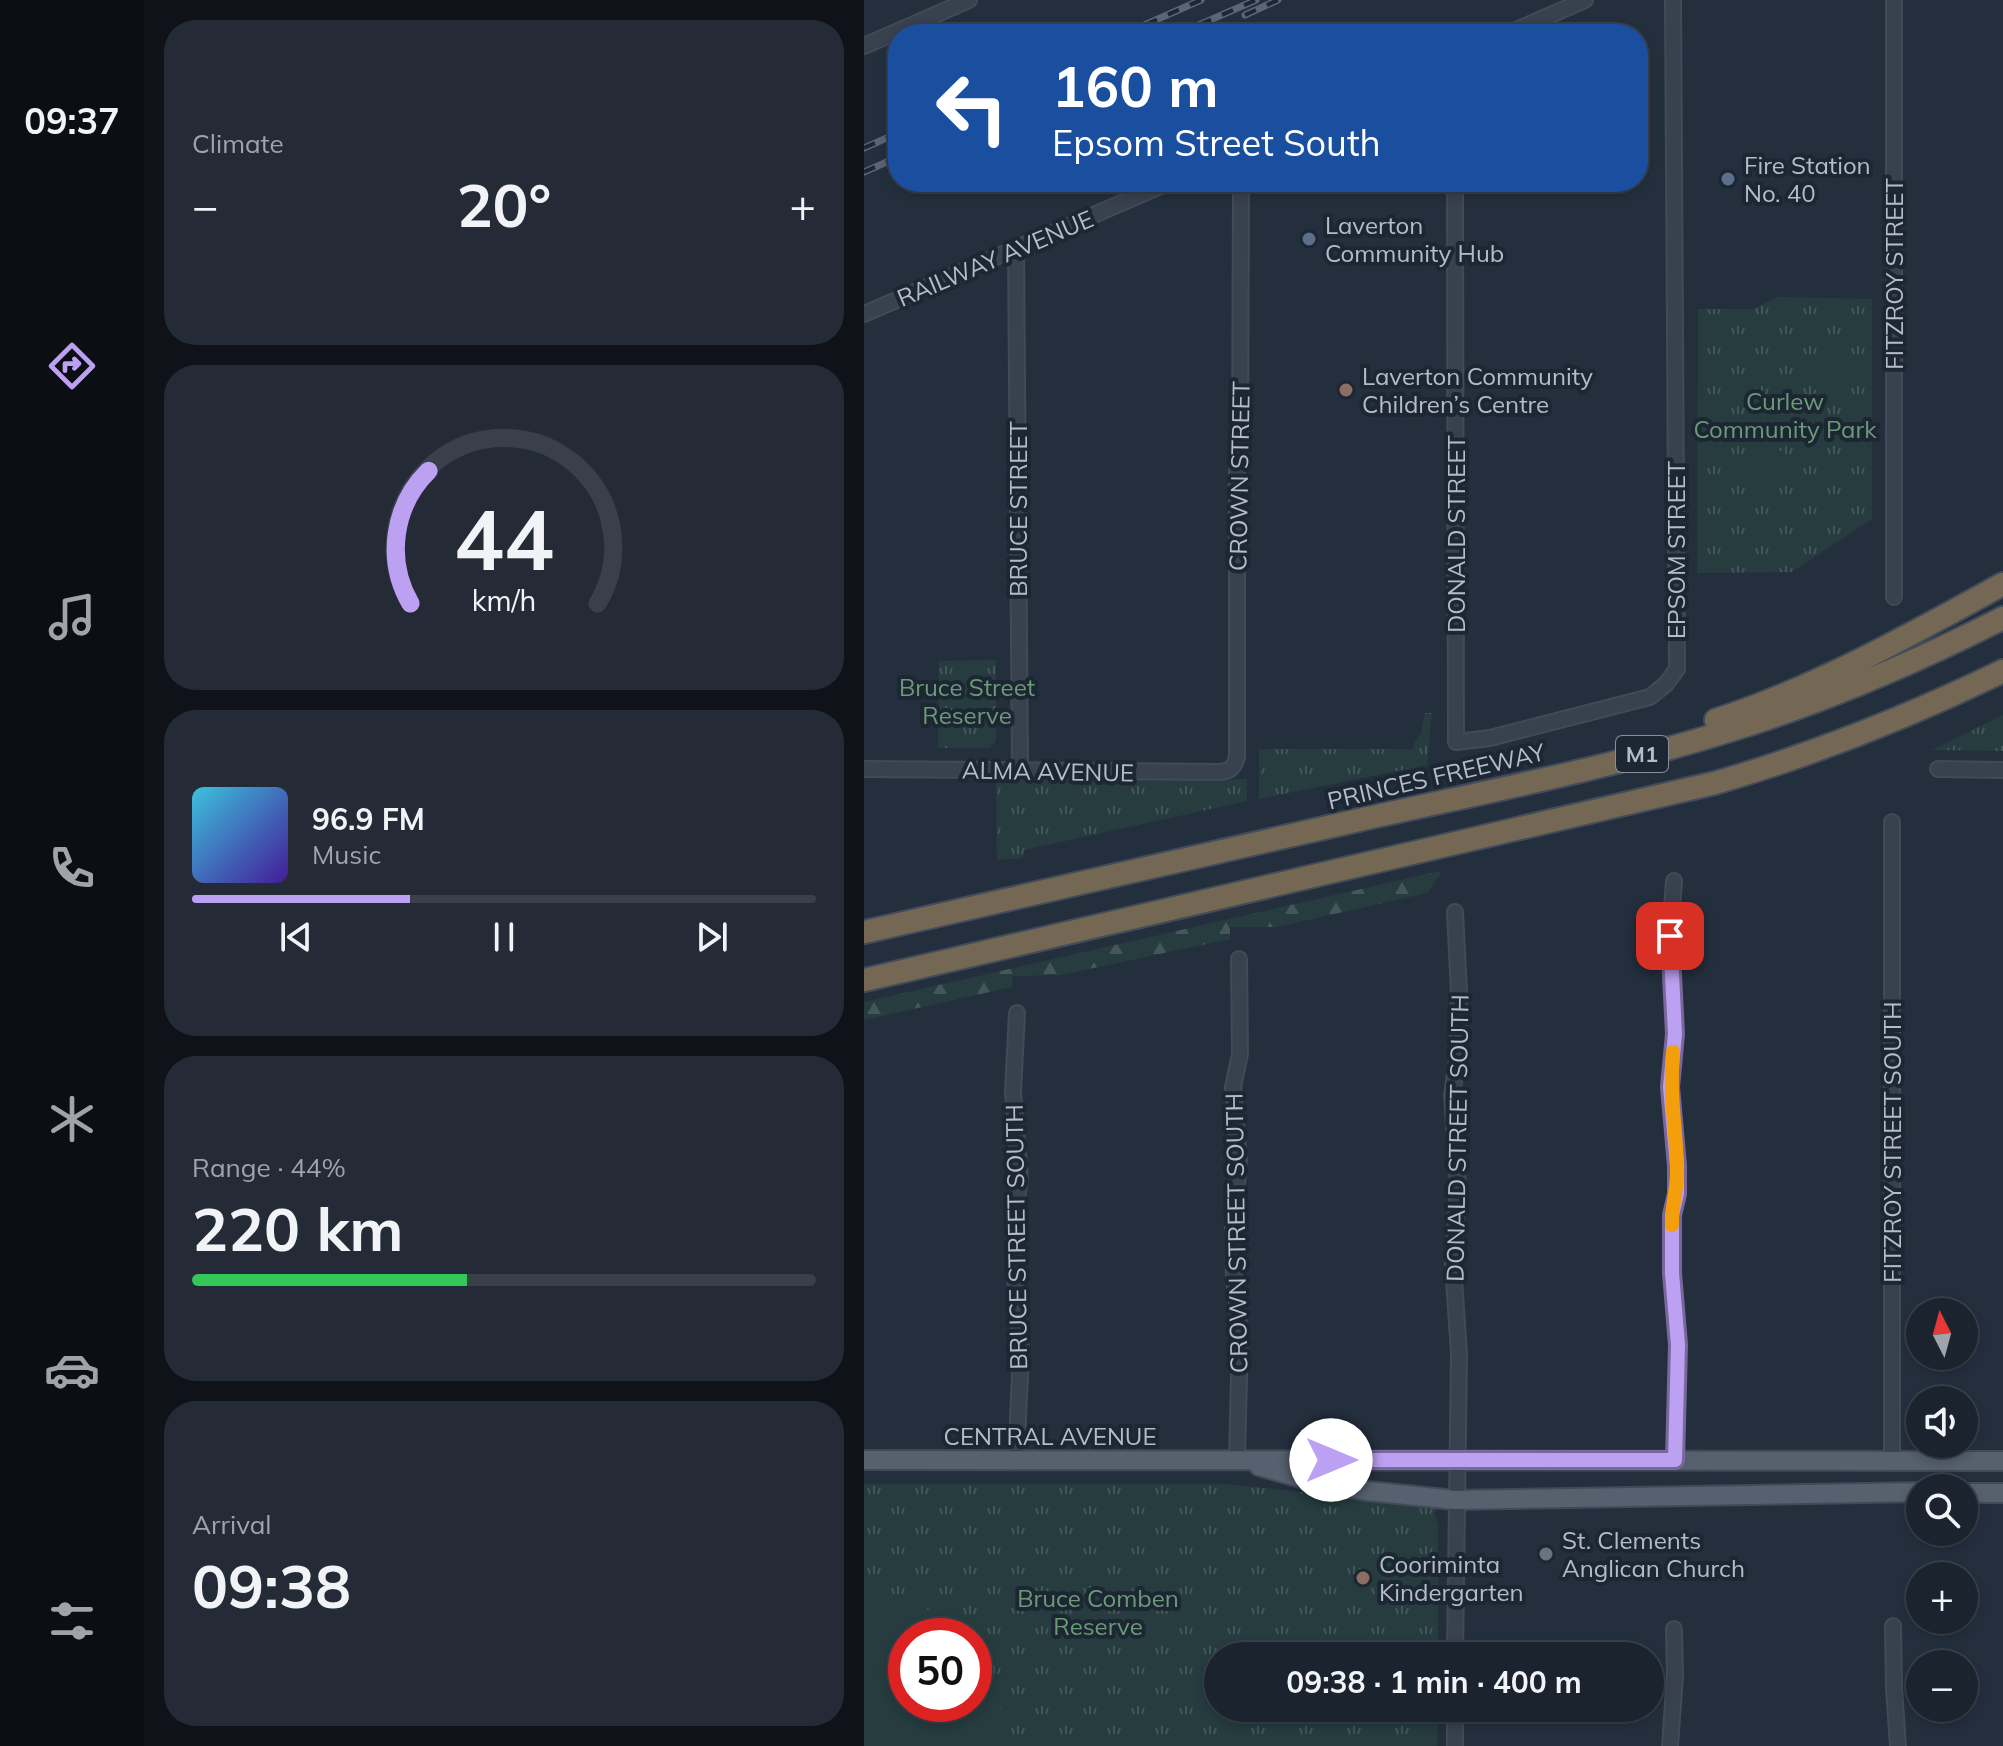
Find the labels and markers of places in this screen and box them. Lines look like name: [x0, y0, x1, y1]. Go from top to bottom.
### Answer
place label: Fire Station No. 40: [1744, 150, 1871, 208]
marker: Fire Station No. 40: [1719, 170, 1737, 188]
place label: Laverton Community Hub: [1325, 210, 1504, 268]
marker: Laverton Community Hub: [1300, 230, 1318, 248]
place label: Laverton Community Children’s Centre: [1362, 361, 1593, 419]
marker: Laverton Community Children’s Centre: [1337, 381, 1355, 399]
pin: [1636, 902, 1704, 970]
place label: St. Clements Anglican Church: [1562, 1525, 1745, 1583]
marker: St. Clements Anglican Church: [1537, 1545, 1555, 1563]
place label: Cooriminta Kindergarten: [1379, 1549, 1524, 1607]
marker: Cooriminta Kindergarten: [1354, 1569, 1372, 1587]

